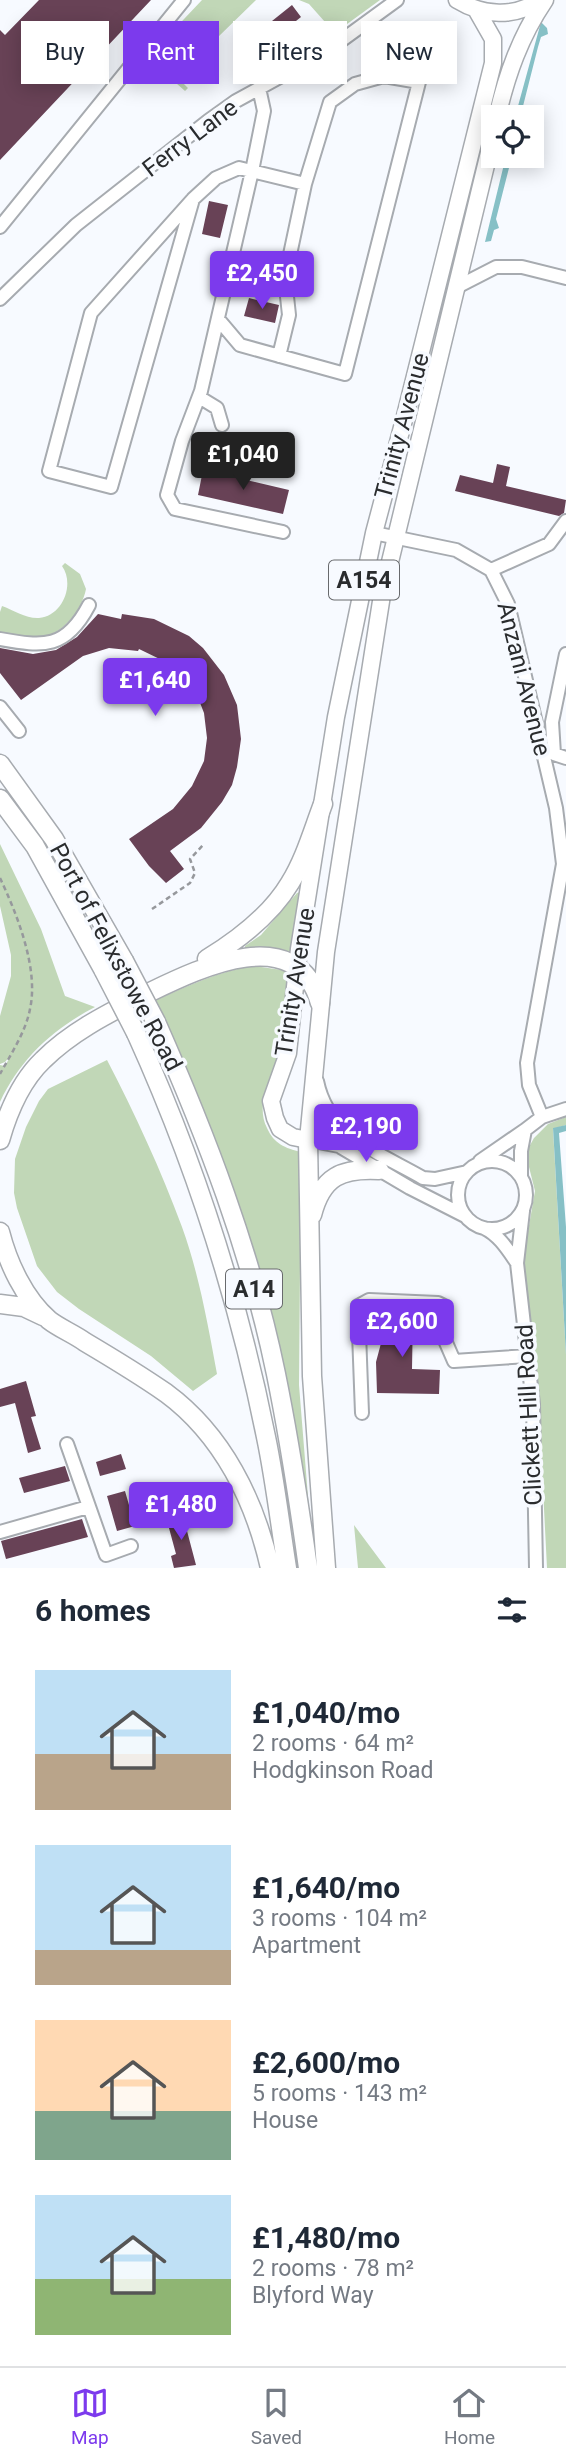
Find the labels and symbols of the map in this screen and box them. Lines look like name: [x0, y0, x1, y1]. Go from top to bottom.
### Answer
street label: Ferry Lane: [137, 93, 243, 183]
pin: £2,450: [205, 252, 319, 311]
street label: Trinity Avenue: [369, 350, 435, 502]
pin: £1,040: [186, 433, 300, 492]
road number: A154: [329, 560, 399, 600]
street label: Anzani Avenue: [491, 599, 557, 759]
pin: £1,640: [98, 658, 212, 718]
street label: Port of Felixstowe Road: [44, 838, 188, 1076]
street label: Trinity Avenue: [269, 906, 321, 1058]
pin: £2,190: [309, 1104, 423, 1164]
road number: A14: [226, 1270, 282, 1308]
pin: £2,600: [345, 1300, 459, 1359]
street label: Clickett Hill Road: [510, 1323, 548, 1507]
pin: £1,480: [124, 1482, 238, 1542]

